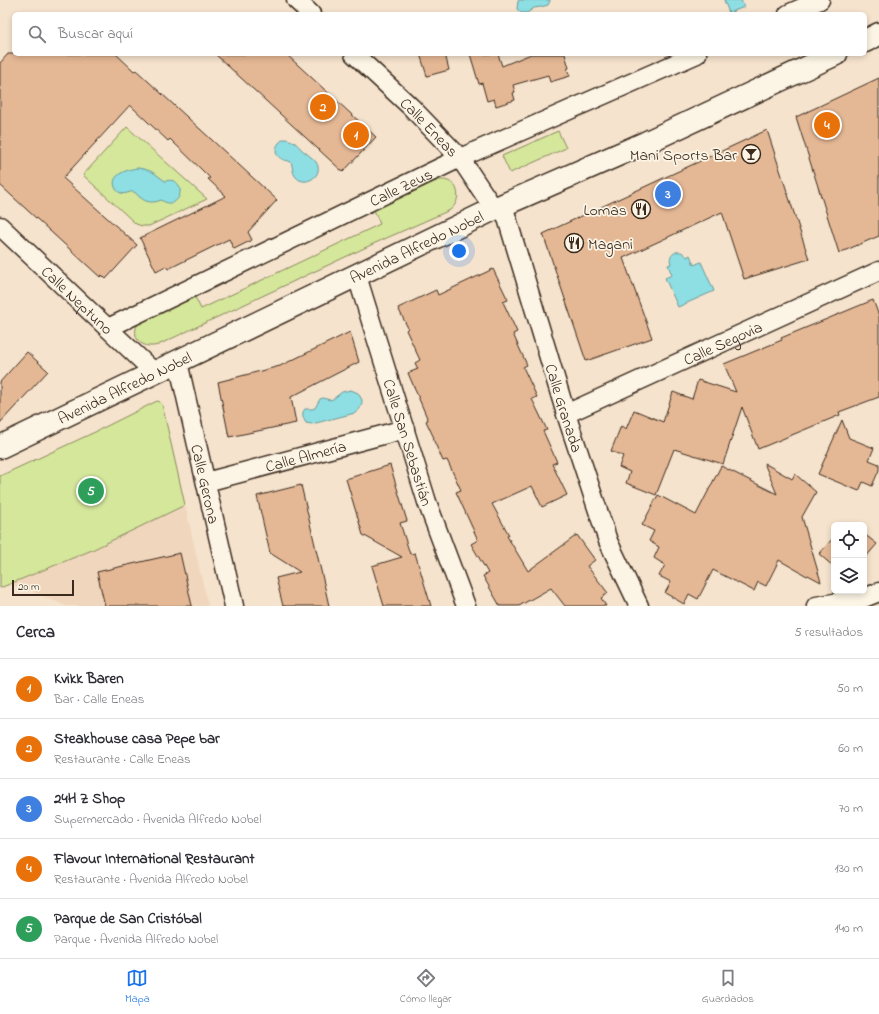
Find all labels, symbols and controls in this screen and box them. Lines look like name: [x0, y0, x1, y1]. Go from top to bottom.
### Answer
search box: [12, 12, 867, 56]
icon: search: [26, 23, 48, 45]
text: Buscar aquí: [58, 23, 133, 45]
pin: 2: [310, 92, 336, 122]
street label: Calle Eneas: [394, 92, 463, 164]
pin: 4: [814, 110, 840, 140]
pin: 1: [343, 120, 369, 150]
bar icon: Mani Sports Bar: [740, 143, 762, 165]
place label: Mani Sports Bar: [630, 144, 737, 168]
street label: Calle Zeus: [366, 163, 437, 214]
pin: 3: [655, 179, 681, 209]
restaurant icon: Lomas: [630, 198, 652, 220]
place label: Lomas: [584, 199, 627, 223]
street label: Avenida Alfredo Nobel: [346, 206, 488, 291]
restaurant icon: Magani: [563, 232, 585, 254]
place label: Magani: [588, 233, 633, 257]
your location: [449, 241, 469, 261]
street label: Calle Neptuno: [35, 261, 118, 341]
street label: Calle Segovia: [680, 316, 767, 373]
street label: Avenida Alfredo Nobel: [54, 346, 196, 431]
street label: Calle Granada: [538, 361, 588, 456]
street label: Calle San Sebastián: [376, 376, 438, 509]
street label: Calle Almería: [263, 435, 349, 480]
street label: Calle Gerona: [183, 442, 225, 526]
pin: 5: [78, 476, 104, 506]
map controls: [831, 522, 867, 594]
button: locate: [831, 522, 867, 558]
button: layers: [831, 558, 867, 594]
scale bar: [12, 578, 74, 597]
text: 20 m: [18, 579, 40, 595]
text: Cerca: [16, 620, 55, 645]
text: 5 resultados: [794, 623, 863, 642]
text: Kvikk Baren: [54, 668, 124, 690]
text: 1: [27, 679, 31, 698]
text: 50 m: [837, 679, 863, 698]
text: Bar · Calle Eneas: [54, 690, 144, 709]
text: Steakhouse casa Pepe bar: [54, 728, 220, 750]
text: 2: [26, 739, 32, 758]
text: 60 m: [838, 739, 863, 758]
text: Restaurante · Calle Eneas: [54, 750, 191, 769]
text: 24H Z Shop: [54, 788, 125, 810]
text: 3: [26, 799, 32, 818]
text: 70 m: [839, 799, 863, 818]
text: Supermercado · Avenida Alfredo Nobel: [54, 810, 261, 829]
text: Flavour International Restaurant: [54, 848, 255, 870]
text: 4: [26, 859, 32, 878]
text: 130 m: [835, 859, 863, 878]
text: Restaurante · Avenida Alfredo Nobel: [54, 870, 248, 889]
text: Parque de San Cristóbal: [54, 908, 202, 930]
text: 5: [25, 919, 33, 938]
text: 140 m: [835, 919, 863, 938]
text: Parque · Avenida Alfredo Nobel: [54, 930, 218, 949]
tab: Mapa: [125, 967, 150, 1007]
tab: Cómo llegar: [400, 967, 452, 1007]
tab: Guardados: [702, 967, 754, 1007]

